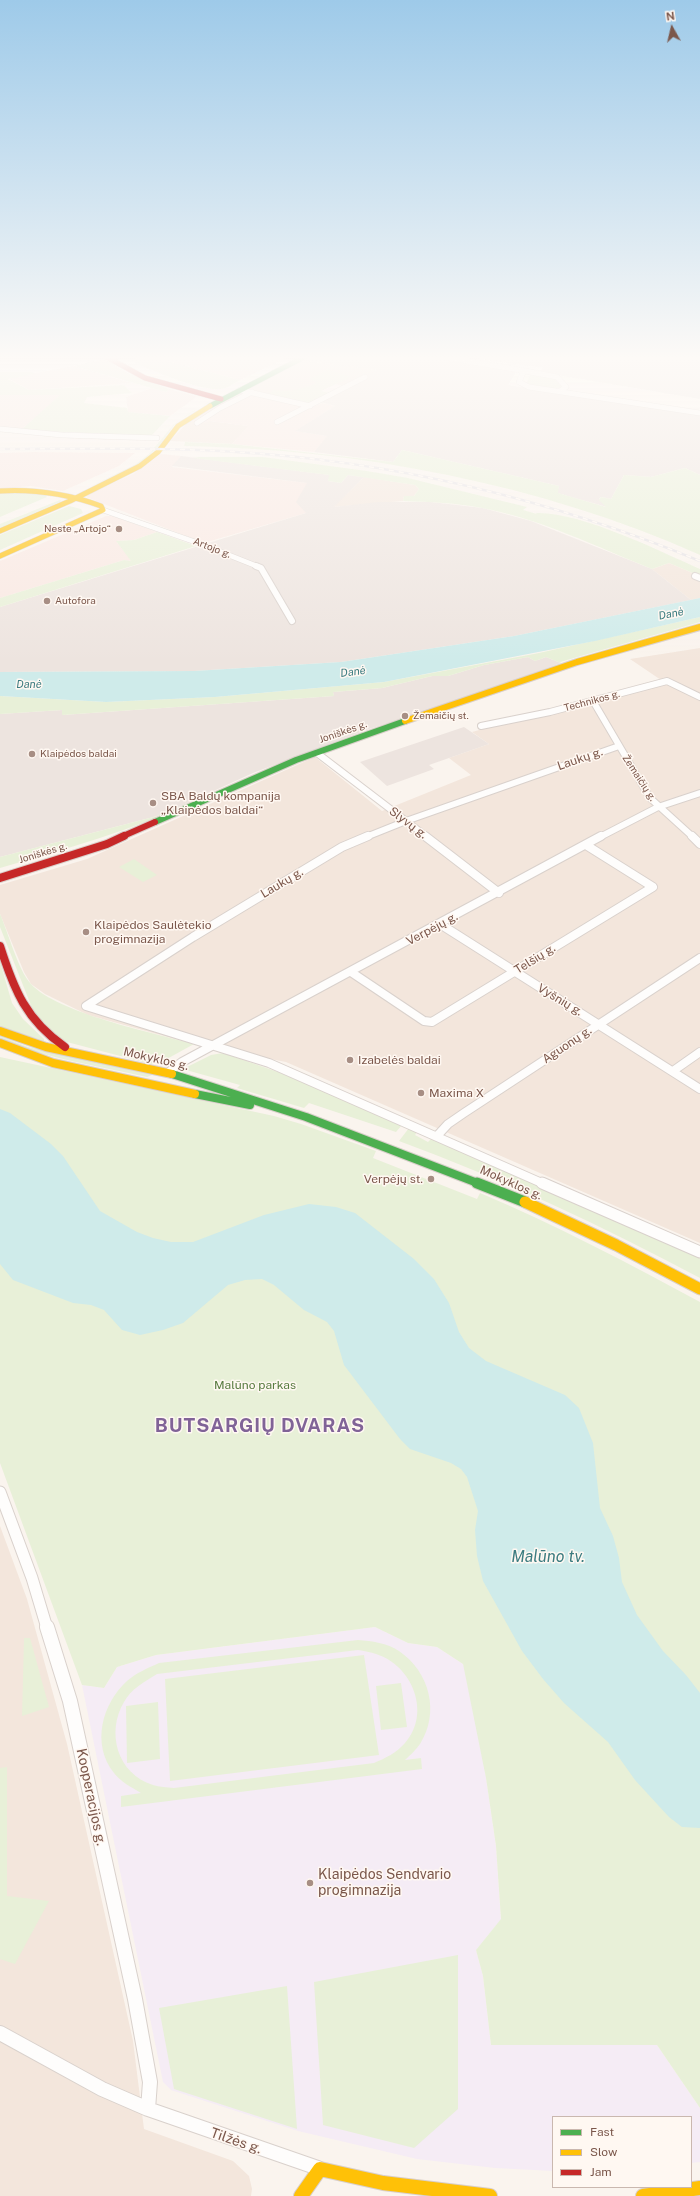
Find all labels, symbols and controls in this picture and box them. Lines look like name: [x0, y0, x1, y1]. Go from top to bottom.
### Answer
north arrow: [652, 8, 692, 48]
text: N: [665, 10, 675, 23]
place label: Neste „Artojo“: [44, 523, 111, 535]
marker: Neste „Artojo“: [114, 524, 124, 534]
street label: Artojo g.: [191, 535, 233, 561]
place label: Autofora: [55, 595, 96, 607]
marker: Autofora: [42, 596, 52, 606]
water label: Danė: [657, 605, 685, 623]
water label: Danė: [340, 664, 366, 680]
water label: Danė: [16, 678, 42, 692]
street label: Technikos g.: [563, 688, 621, 714]
place label: Žemaičių st.: [413, 710, 469, 722]
marker: Žemaičių st.: [400, 711, 410, 721]
street label: Joniškės g.: [317, 718, 369, 746]
street label: Laukų g.: [555, 745, 605, 773]
place label: Klaipėdos baldai: [40, 748, 117, 760]
marker: Klaipėdos baldai: [27, 749, 37, 759]
street label: Žemaičių g.: [619, 752, 659, 804]
place label: SBA Baldų kompanija „Klaipėdos baldai“: [161, 789, 280, 817]
marker: SBA Baldų kompanija „Klaipėdos baldai“: [148, 798, 158, 808]
street label: Slyvų g.: [386, 804, 430, 842]
street label: Joniškės g.: [17, 840, 69, 866]
street label: Laukų g.: [258, 865, 306, 901]
street label: Verpėjų g.: [404, 909, 460, 949]
place label: Klaipėdos Saulėtekio progimnazija: [94, 918, 212, 946]
marker: Klaipėdos Saulėtekio progimnazija: [81, 927, 91, 937]
street label: Telšių g.: [512, 941, 558, 977]
street label: Vyšnių g.: [535, 981, 585, 1019]
street label: Aguonų g.: [540, 1023, 594, 1067]
street label: Mokyklos g.: [122, 1044, 190, 1074]
place label: Izabelės baldai: [358, 1053, 441, 1067]
marker: Izabelės baldai: [345, 1055, 355, 1065]
place label: Maxima X: [429, 1086, 484, 1100]
marker: Maxima X: [416, 1088, 426, 1098]
street label: Mokyklos g.: [478, 1163, 544, 1203]
place label: Verpėjų st.: [364, 1172, 423, 1186]
marker: Verpėjų st.: [426, 1174, 436, 1184]
park label: Malūno parkas: [214, 1378, 296, 1392]
district label: BUTSARGIŲ DVARAS: [155, 1415, 365, 1437]
water label: Malūno tv.: [511, 1547, 585, 1567]
street label: Kooperacijos g.: [72, 1747, 110, 1847]
place label: Klaipėdos Sendvario progimnazija: [318, 1867, 451, 1900]
marker: Klaipėdos Sendvario progimnazija: [305, 1878, 315, 1888]
legend: [552, 2116, 692, 2188]
street label: Tilžės g.: [208, 2124, 264, 2158]
text: Fast: [590, 2125, 614, 2139]
text: Slow: [590, 2145, 617, 2159]
text: Jam: [590, 2165, 612, 2179]

